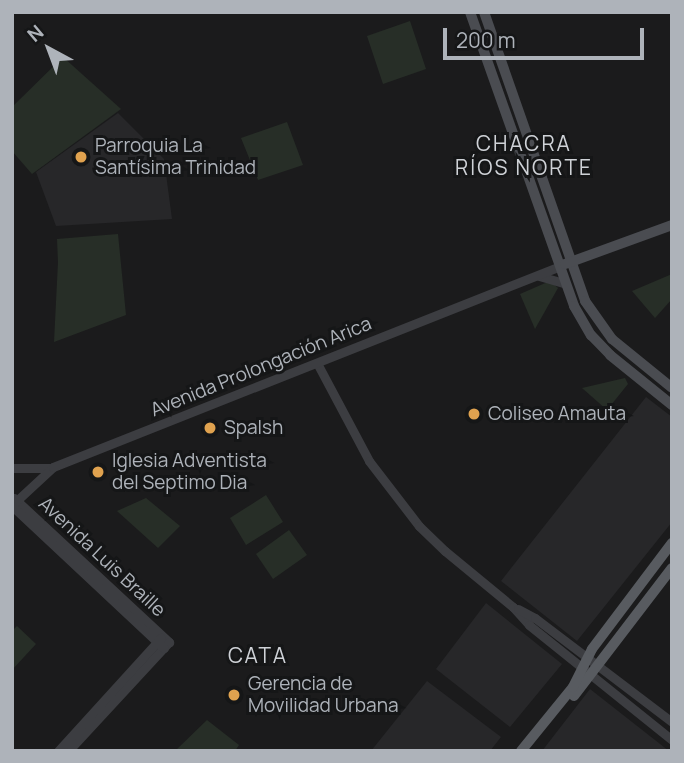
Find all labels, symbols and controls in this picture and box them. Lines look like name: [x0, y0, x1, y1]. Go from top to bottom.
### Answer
north arrow: [14, 14, 84, 84]
scale bar: [446, 14, 647, 58]
text: N: [22, 19, 49, 47]
text: 200 m: [456, 26, 516, 54]
district label: CHACRA RÍOS NORTE: [456, 130, 592, 180]
place label: Parroquia La Santísima Trinidad: [95, 135, 256, 179]
marker: Parroquia La Santísima Trinidad: [73, 149, 89, 165]
street label: Avenida Prolongación Arica: [147, 312, 375, 422]
place label: Coliseo Amauta: [488, 403, 626, 425]
marker: Coliseo Amauta: [466, 406, 482, 422]
place label: Spalsh: [224, 417, 283, 439]
marker: Spalsh: [202, 420, 218, 436]
place label: Iglesia Adventista del Septimo Dia: [112, 450, 267, 494]
marker: Iglesia Adventista del Septimo Dia: [90, 464, 106, 480]
street label: Avenida Luis Braille: [34, 492, 170, 622]
district label: CATA: [228, 642, 288, 668]
place label: Gerencia de Movilidad Urbana: [248, 673, 398, 717]
marker: Gerencia de Movilidad Urbana: [226, 687, 242, 703]

